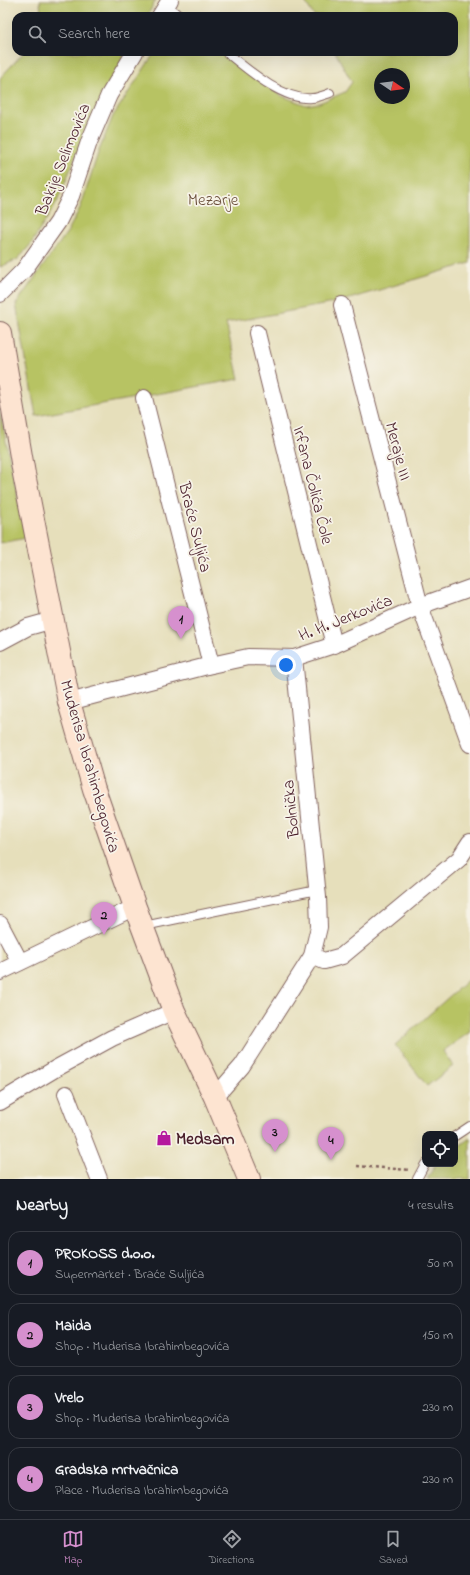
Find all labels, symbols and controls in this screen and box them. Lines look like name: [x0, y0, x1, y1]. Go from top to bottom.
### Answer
search box: [12, 12, 458, 56]
icon: search: [26, 23, 48, 45]
text: Search here: [58, 23, 130, 45]
north arrow: [374, 68, 410, 104]
street label: Bakije Selimovića: [29, 100, 97, 220]
park label: Mezarje: [188, 188, 239, 213]
street label: Meraje III: [378, 419, 417, 483]
street label: Irfana Čolića Čole: [286, 424, 339, 547]
street label: Braće Suljića: [171, 479, 218, 575]
street label: H. H. Jerkovića: [295, 588, 396, 649]
pin: 1: [168, 606, 194, 639]
your location: [276, 655, 296, 675]
street label: Muderisa Ibrahimbegovića: [51, 677, 126, 856]
street label: Bolnička: [276, 779, 307, 840]
pin: 2: [91, 902, 117, 935]
pin: 3: [262, 1119, 288, 1152]
place label: Medsam: [176, 1127, 235, 1152]
pin: 4: [318, 1127, 344, 1160]
shop icon: Medsam: [155, 1129, 173, 1147]
map controls: [422, 1131, 458, 1167]
button: locate: [422, 1131, 458, 1167]
text: Nearby: [16, 1193, 68, 1218]
text: 4 results: [408, 1196, 454, 1215]
text: PROKOSS d.o.o.: [55, 1243, 154, 1265]
text: 1: [28, 1254, 32, 1273]
text: 50 m: [427, 1254, 453, 1273]
text: Supermarket · Braće Suljića: [55, 1265, 204, 1284]
text: Maida: [55, 1315, 91, 1337]
text: 2: [27, 1326, 33, 1345]
text: 150 m: [422, 1326, 453, 1345]
text: Shop · Muderisa Ibrahimbegovića: [55, 1337, 229, 1356]
text: Vrelo: [55, 1387, 84, 1409]
text: 3: [27, 1398, 33, 1417]
text: 230 m: [422, 1398, 453, 1417]
text: Shop · Muderisa Ibrahimbegovića: [55, 1409, 229, 1428]
text: Gradska mrtvačnica: [55, 1459, 178, 1481]
text: 4: [27, 1470, 33, 1489]
text: 230 m: [422, 1470, 453, 1489]
text: Place · Muderisa Ibrahimbegovića: [55, 1481, 229, 1500]
tab: Map: [62, 1528, 84, 1568]
tab: Directions: [209, 1528, 255, 1568]
tab: Saved: [379, 1528, 408, 1568]

